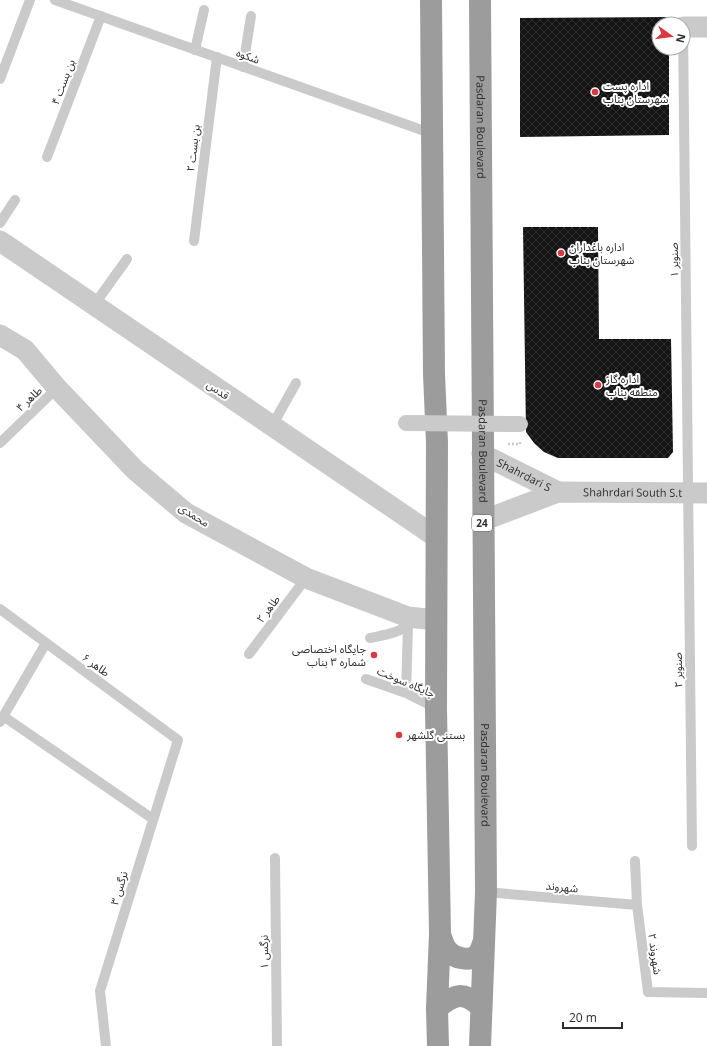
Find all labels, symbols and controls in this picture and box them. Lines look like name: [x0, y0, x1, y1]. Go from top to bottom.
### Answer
north arrow: [651, 16, 691, 56]
text: N: [673, 32, 690, 45]
street label: شکوه: [234, 44, 262, 67]
street label: بن بست ۴: [47, 57, 78, 107]
street label: Pasdaran Boulevard: [474, 75, 489, 179]
place label: اداره پست شهرستان بناب: [603, 78, 669, 106]
marker: اداره پست شهرستان بناب: [590, 87, 600, 97]
street label: بن بست ۲: [182, 124, 203, 172]
place label: اداره باغداران شهرستان بناب: [569, 239, 635, 267]
street label: صنوبر ۱: [666, 242, 681, 278]
marker: اداره باغداران شهرستان بناب: [556, 248, 566, 258]
place label: اداره گاز منطقه بناب: [605, 371, 658, 399]
street label: قدس: [204, 377, 233, 403]
marker: اداره گاز منطقه بناب: [593, 380, 603, 390]
street label: طاهر ۴: [12, 383, 45, 415]
street label: Pasdaran Boulevard: [476, 399, 491, 503]
street label: Shahrdari S: [494, 455, 554, 495]
street label: Shahrdari South S.t: [583, 484, 682, 500]
street label: محمدی: [176, 499, 213, 530]
road number: 24: [472, 515, 492, 531]
street label: طاهر ۲: [252, 592, 283, 625]
place label: جایگاه اختصاصی شماره ۳ بناب: [292, 641, 367, 669]
street label: طاهر ۶: [80, 650, 113, 680]
marker: جایگاه اختصاصی شماره ۳ بناب: [369, 650, 379, 660]
street label: صنوبر ۲: [670, 652, 685, 688]
street label: جایگاه سوخت: [375, 663, 438, 701]
street label: Pasdaran Boulevard: [478, 723, 494, 827]
place label: بستنی گلشهر: [406, 727, 465, 742]
marker: بستنی گلشهر: [394, 730, 404, 740]
street label: نرگس ۳: [106, 869, 131, 907]
street label: شهروند: [545, 878, 579, 895]
street label: شهروند ۲: [645, 932, 666, 976]
street label: نرگس ۱: [256, 935, 271, 969]
scale bar: [563, 1004, 622, 1030]
text: 20 m: [569, 1009, 597, 1026]

